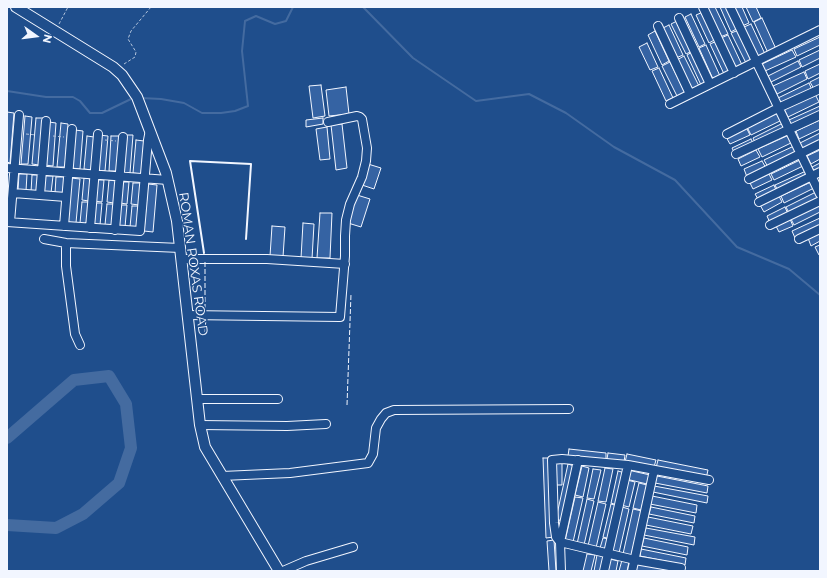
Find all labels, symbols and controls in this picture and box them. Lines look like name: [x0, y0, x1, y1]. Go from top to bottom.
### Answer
north arrow: [16, 16, 56, 56]
text: N: [40, 33, 56, 45]
street label: ROMAN ROXAS ROAD: [175, 191, 211, 337]

